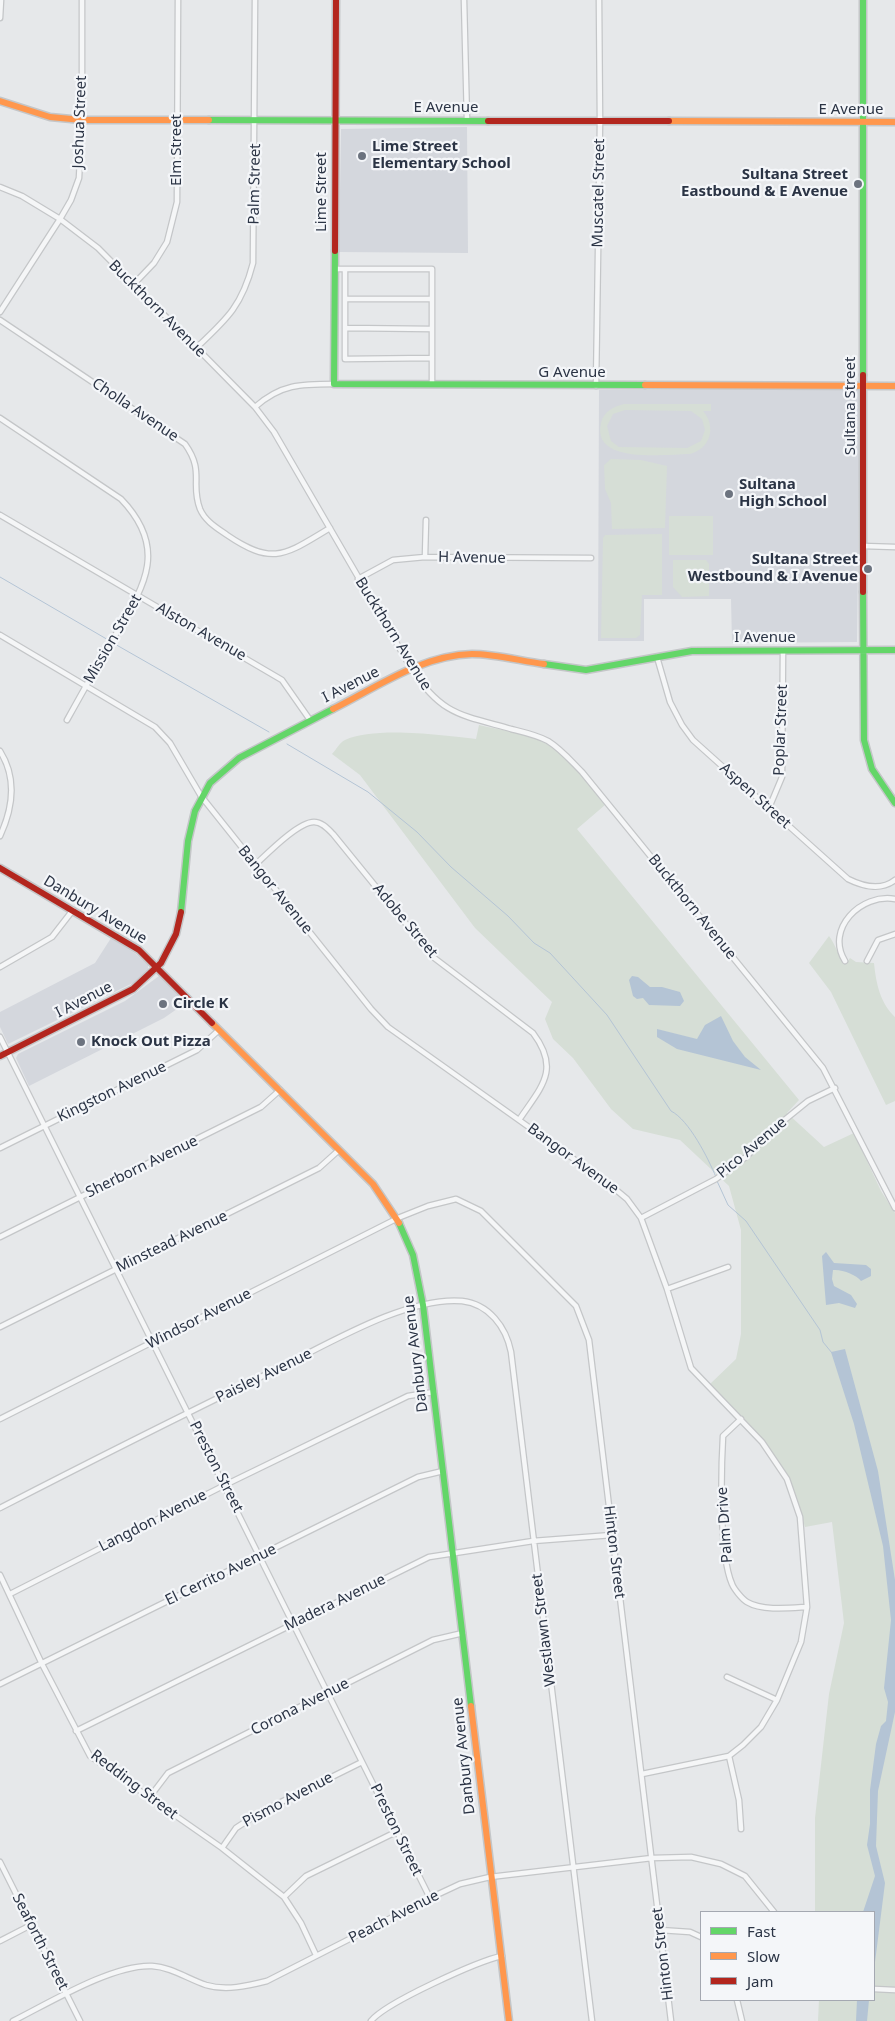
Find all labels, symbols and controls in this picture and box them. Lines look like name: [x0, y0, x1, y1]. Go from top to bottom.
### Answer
street label: Joshua Street: [69, 75, 91, 169]
street label: E Avenue: [414, 99, 478, 117]
street label: E Avenue: [819, 101, 883, 119]
street label: Elm Street: [168, 114, 186, 186]
place label: Lime Street Elementary School: [372, 138, 511, 173]
street label: Muscatel Street: [589, 138, 609, 248]
street label: Palm Street: [245, 143, 265, 225]
marker: Lime Street Elementary School: [356, 150, 368, 162]
street label: Lime Street: [313, 152, 331, 232]
place label: Sultana Street Eastbound & E Avenue: [681, 166, 848, 201]
marker: Sultana Street Eastbound & E Avenue: [852, 178, 864, 190]
street label: Buckthorn Avenue: [105, 257, 209, 361]
street label: Sultana Street: [842, 357, 860, 455]
street label: G Avenue: [538, 364, 606, 382]
street label: Cholla Avenue: [88, 374, 182, 446]
place label: Sultana High School: [739, 476, 827, 511]
marker: Sultana High School: [723, 488, 735, 500]
street label: H Avenue: [438, 548, 506, 568]
place label: Sultana Street Westbound & I Avenue: [688, 551, 858, 586]
marker: Sultana Street Westbound & I Avenue: [862, 563, 874, 575]
street label: Buckthorn Avenue: [351, 574, 435, 694]
street label: Mission Street: [80, 591, 146, 687]
street label: Alston Avenue: [153, 599, 249, 665]
street label: I Avenue: [734, 629, 796, 647]
street label: I Avenue: [319, 663, 383, 707]
street label: Poplar Street: [770, 684, 792, 776]
street label: Aspen Street: [716, 759, 794, 833]
street label: Bangor Avenue: [234, 842, 316, 938]
street label: Buckthorn Avenue: [644, 851, 740, 963]
street label: Danbury Avenue: [40, 872, 150, 948]
street label: Adobe Street: [369, 880, 441, 962]
street label: I Avenue: [52, 978, 116, 1022]
place label: Circle K: [173, 995, 229, 1013]
marker: Circle K: [157, 998, 169, 1010]
place label: Knock Out Pizza: [91, 1033, 211, 1051]
marker: Knock Out Pizza: [75, 1036, 87, 1048]
street label: Kingston Avenue: [55, 1058, 169, 1126]
street label: Pico Avenue: [713, 1114, 791, 1182]
street label: Bangor Avenue: [524, 1120, 622, 1198]
street label: Sherborn Avenue: [83, 1132, 201, 1202]
street label: Minstead Avenue: [113, 1207, 231, 1277]
street label: Windsor Avenue: [144, 1285, 254, 1353]
street label: Danbury Avenue: [400, 1295, 432, 1413]
street label: Paisley Avenue: [213, 1345, 315, 1407]
street label: Preston Street: [185, 1418, 247, 1516]
street label: Langdon Avenue: [96, 1486, 210, 1556]
street label: Palm Drive: [713, 1486, 737, 1564]
street label: Hinton Street: [599, 1504, 629, 1600]
street label: El Cerrito Avenue: [163, 1540, 279, 1610]
street label: Madera Avenue: [281, 1571, 389, 1635]
street label: Westlawn Street: [528, 1572, 560, 1688]
street label: Corona Avenue: [248, 1675, 352, 1739]
street label: Danbury Avenue: [449, 1697, 479, 1815]
street label: Redding Street: [87, 1746, 181, 1824]
street label: Pismo Avenue: [240, 1769, 336, 1831]
street label: Preston Street: [366, 1781, 426, 1879]
street label: Peach Avenue: [346, 1887, 442, 1947]
street label: Seaforth Street: [8, 1891, 72, 1993]
street label: Hinton Street: [648, 1906, 678, 2002]
legend: [700, 1911, 875, 2001]
text: Fast: [747, 1921, 776, 1941]
text: Slow: [747, 1946, 780, 1966]
text: Jam: [747, 1971, 774, 1991]

